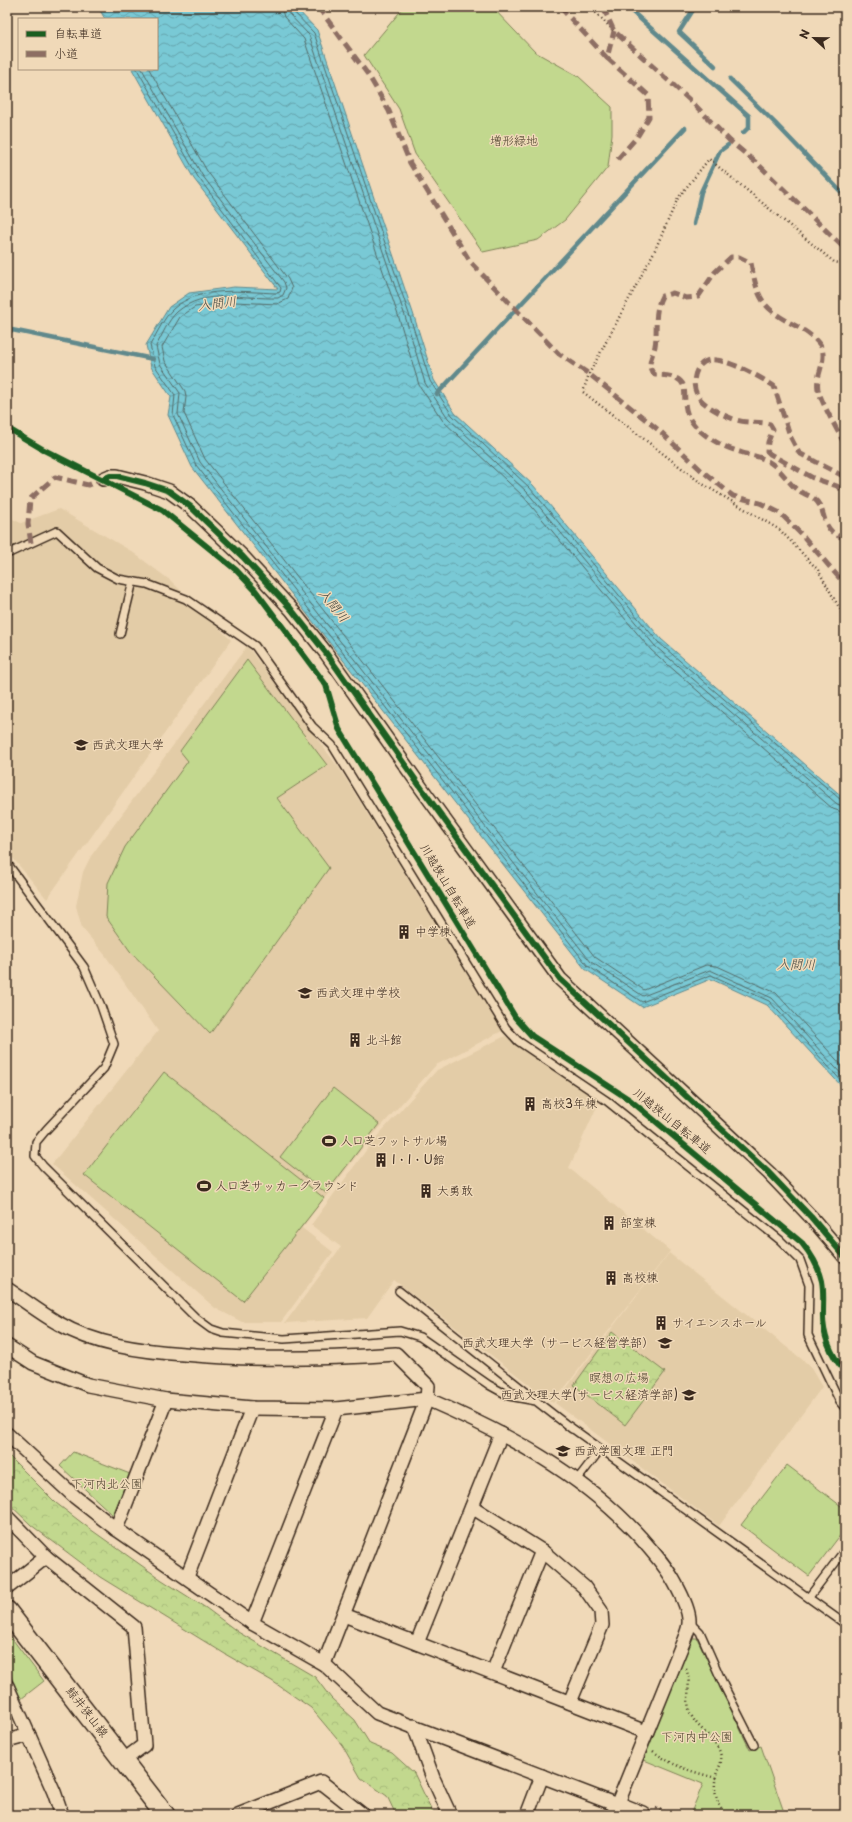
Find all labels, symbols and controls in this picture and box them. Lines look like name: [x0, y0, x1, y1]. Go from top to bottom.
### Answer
legend: [18, 18, 158, 70]
north arrow: [794, 18, 834, 58]
text: 自転車道: [54, 24, 102, 42]
text: N: [795, 27, 814, 41]
text: 小道: [54, 44, 78, 62]
park label: 増形緑地: [490, 131, 538, 149]
water label: 入間川: [196, 291, 237, 314]
water label: 入間川: [315, 584, 354, 626]
place label: 西武文理大学: [92, 735, 164, 753]
school or university icon: 西武文理大学: [73, 737, 89, 753]
street label: 川越狭山自転車道: [416, 840, 481, 931]
place label: 中学棟: [415, 922, 451, 940]
building icon: 中学棟: [396, 924, 412, 940]
water label: 入間川: [776, 954, 816, 973]
place label: 西武文理中学校: [316, 983, 400, 1001]
school or university icon: 西武文理中学校: [297, 985, 313, 1001]
place label: 北斗館: [366, 1030, 402, 1048]
building icon: 北斗館: [347, 1032, 363, 1048]
street label: 川越狭山自転車道: [630, 1083, 716, 1157]
place label: 高校3年棟: [541, 1094, 597, 1112]
building icon: 高校3年棟: [522, 1096, 538, 1112]
place label: 人口芝フットサル場: [340, 1131, 448, 1149]
sports icon: 人口芝フットサル場: [321, 1133, 337, 1149]
place label: I・I・U館: [392, 1150, 445, 1168]
building icon: I・I・U館: [373, 1152, 389, 1168]
place label: 人口芝サッカーグラウンド: [215, 1176, 359, 1194]
sports icon: 人口芝サッカーグラウンド: [196, 1178, 212, 1194]
place label: 大勇敢: [437, 1181, 473, 1199]
building icon: 大勇敢: [418, 1183, 434, 1199]
place label: 部室棟: [620, 1213, 656, 1231]
building icon: 部室棟: [601, 1215, 617, 1231]
place label: 高校棟: [622, 1268, 658, 1286]
building icon: 高校棟: [603, 1270, 619, 1286]
place label: サイエンスホール: [672, 1313, 767, 1331]
building icon: サイエンスホール: [653, 1315, 669, 1331]
place label: 西武文理大学（サービス経営学部）: [462, 1333, 654, 1351]
school or university icon: 西武文理大学（サービス経営学部）: [657, 1335, 673, 1351]
park label: 瞑想の広場: [589, 1368, 649, 1386]
place label: 西武文理大学(サービス経済学部): [501, 1385, 678, 1403]
school or university icon: 西武文理大学(サービス経済学部): [681, 1387, 697, 1403]
place label: 西武学園文理 正門: [574, 1441, 674, 1459]
school or university icon: 西武学園文理 正門: [555, 1443, 571, 1459]
park label: 下河内北公園: [71, 1474, 143, 1492]
street label: 鯨井狭山線: [62, 1682, 113, 1741]
park label: 下河内中公園: [661, 1727, 733, 1745]

